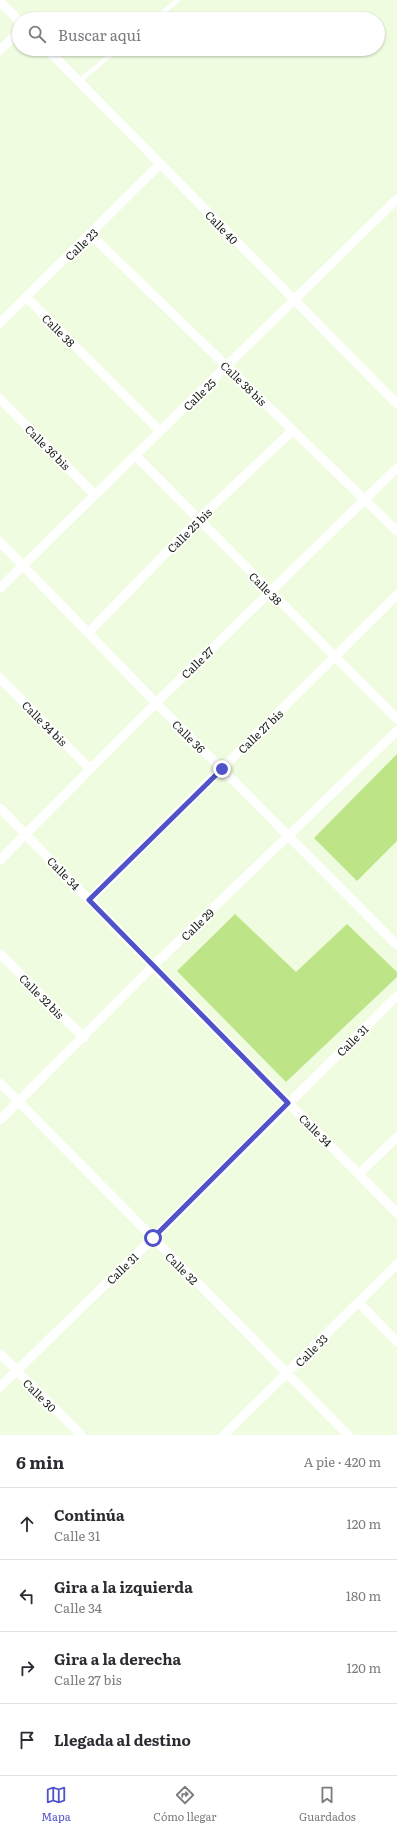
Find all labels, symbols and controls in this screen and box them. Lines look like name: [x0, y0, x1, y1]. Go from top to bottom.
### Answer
search box: [12, 12, 385, 56]
icon: search: [26, 23, 48, 45]
text: Buscar aquí: [58, 23, 141, 46]
street label: Calle 40: [202, 207, 242, 247]
street label: Calle 23: [61, 224, 101, 264]
street label: Calle 38: [39, 310, 79, 350]
street label: Calle 38 bis: [218, 357, 271, 409]
street label: Calle 25: [179, 374, 219, 414]
street label: Calle 36 bis: [22, 421, 74, 473]
street label: Calle 25 bis: [163, 504, 215, 556]
street label: Calle 38: [246, 568, 286, 608]
street label: Calle 27: [177, 642, 217, 682]
street label: Calle 34 bis: [19, 697, 71, 749]
street label: Calle 27 bis: [234, 705, 286, 757]
street label: Calle 36: [169, 716, 209, 756]
route end: [213, 760, 231, 778]
street label: Calle 34: [44, 853, 84, 893]
street label: Calle 29: [177, 904, 217, 944]
street label: Calle 32 bis: [16, 970, 68, 1022]
street label: Calle 31: [333, 1020, 372, 1059]
street label: Calle 34: [296, 1110, 336, 1150]
route start: [144, 1229, 162, 1247]
street label: Calle 31: [102, 1248, 142, 1287]
street label: Calle 32: [162, 1248, 202, 1288]
street label: Calle 33: [291, 1330, 331, 1370]
street label: Calle 30: [20, 1375, 60, 1415]
text: 6 min: [16, 1449, 64, 1474]
text: A pie · 420 m: [304, 1452, 381, 1471]
text: Continúa: [54, 1503, 125, 1526]
icon: ahead: [16, 1513, 38, 1535]
text: 120 m: [346, 1514, 381, 1533]
text: Calle 31: [54, 1526, 100, 1545]
text: Gira a la izquierda: [54, 1575, 193, 1598]
icon: left: [16, 1585, 38, 1607]
text: 180 m: [346, 1586, 381, 1605]
text: Calle 34: [54, 1598, 102, 1617]
text: Gira a la derecha: [54, 1647, 181, 1670]
icon: right: [16, 1657, 38, 1679]
text: 120 m: [346, 1658, 381, 1677]
text: Calle 27 bis: [54, 1670, 122, 1689]
text: Llegada al destino: [54, 1728, 191, 1751]
icon: arrive: [16, 1729, 38, 1751]
tab: Mapa: [41, 1784, 71, 1824]
tab: Cómo llegar: [153, 1784, 217, 1824]
tab: Guardados: [299, 1784, 356, 1824]

